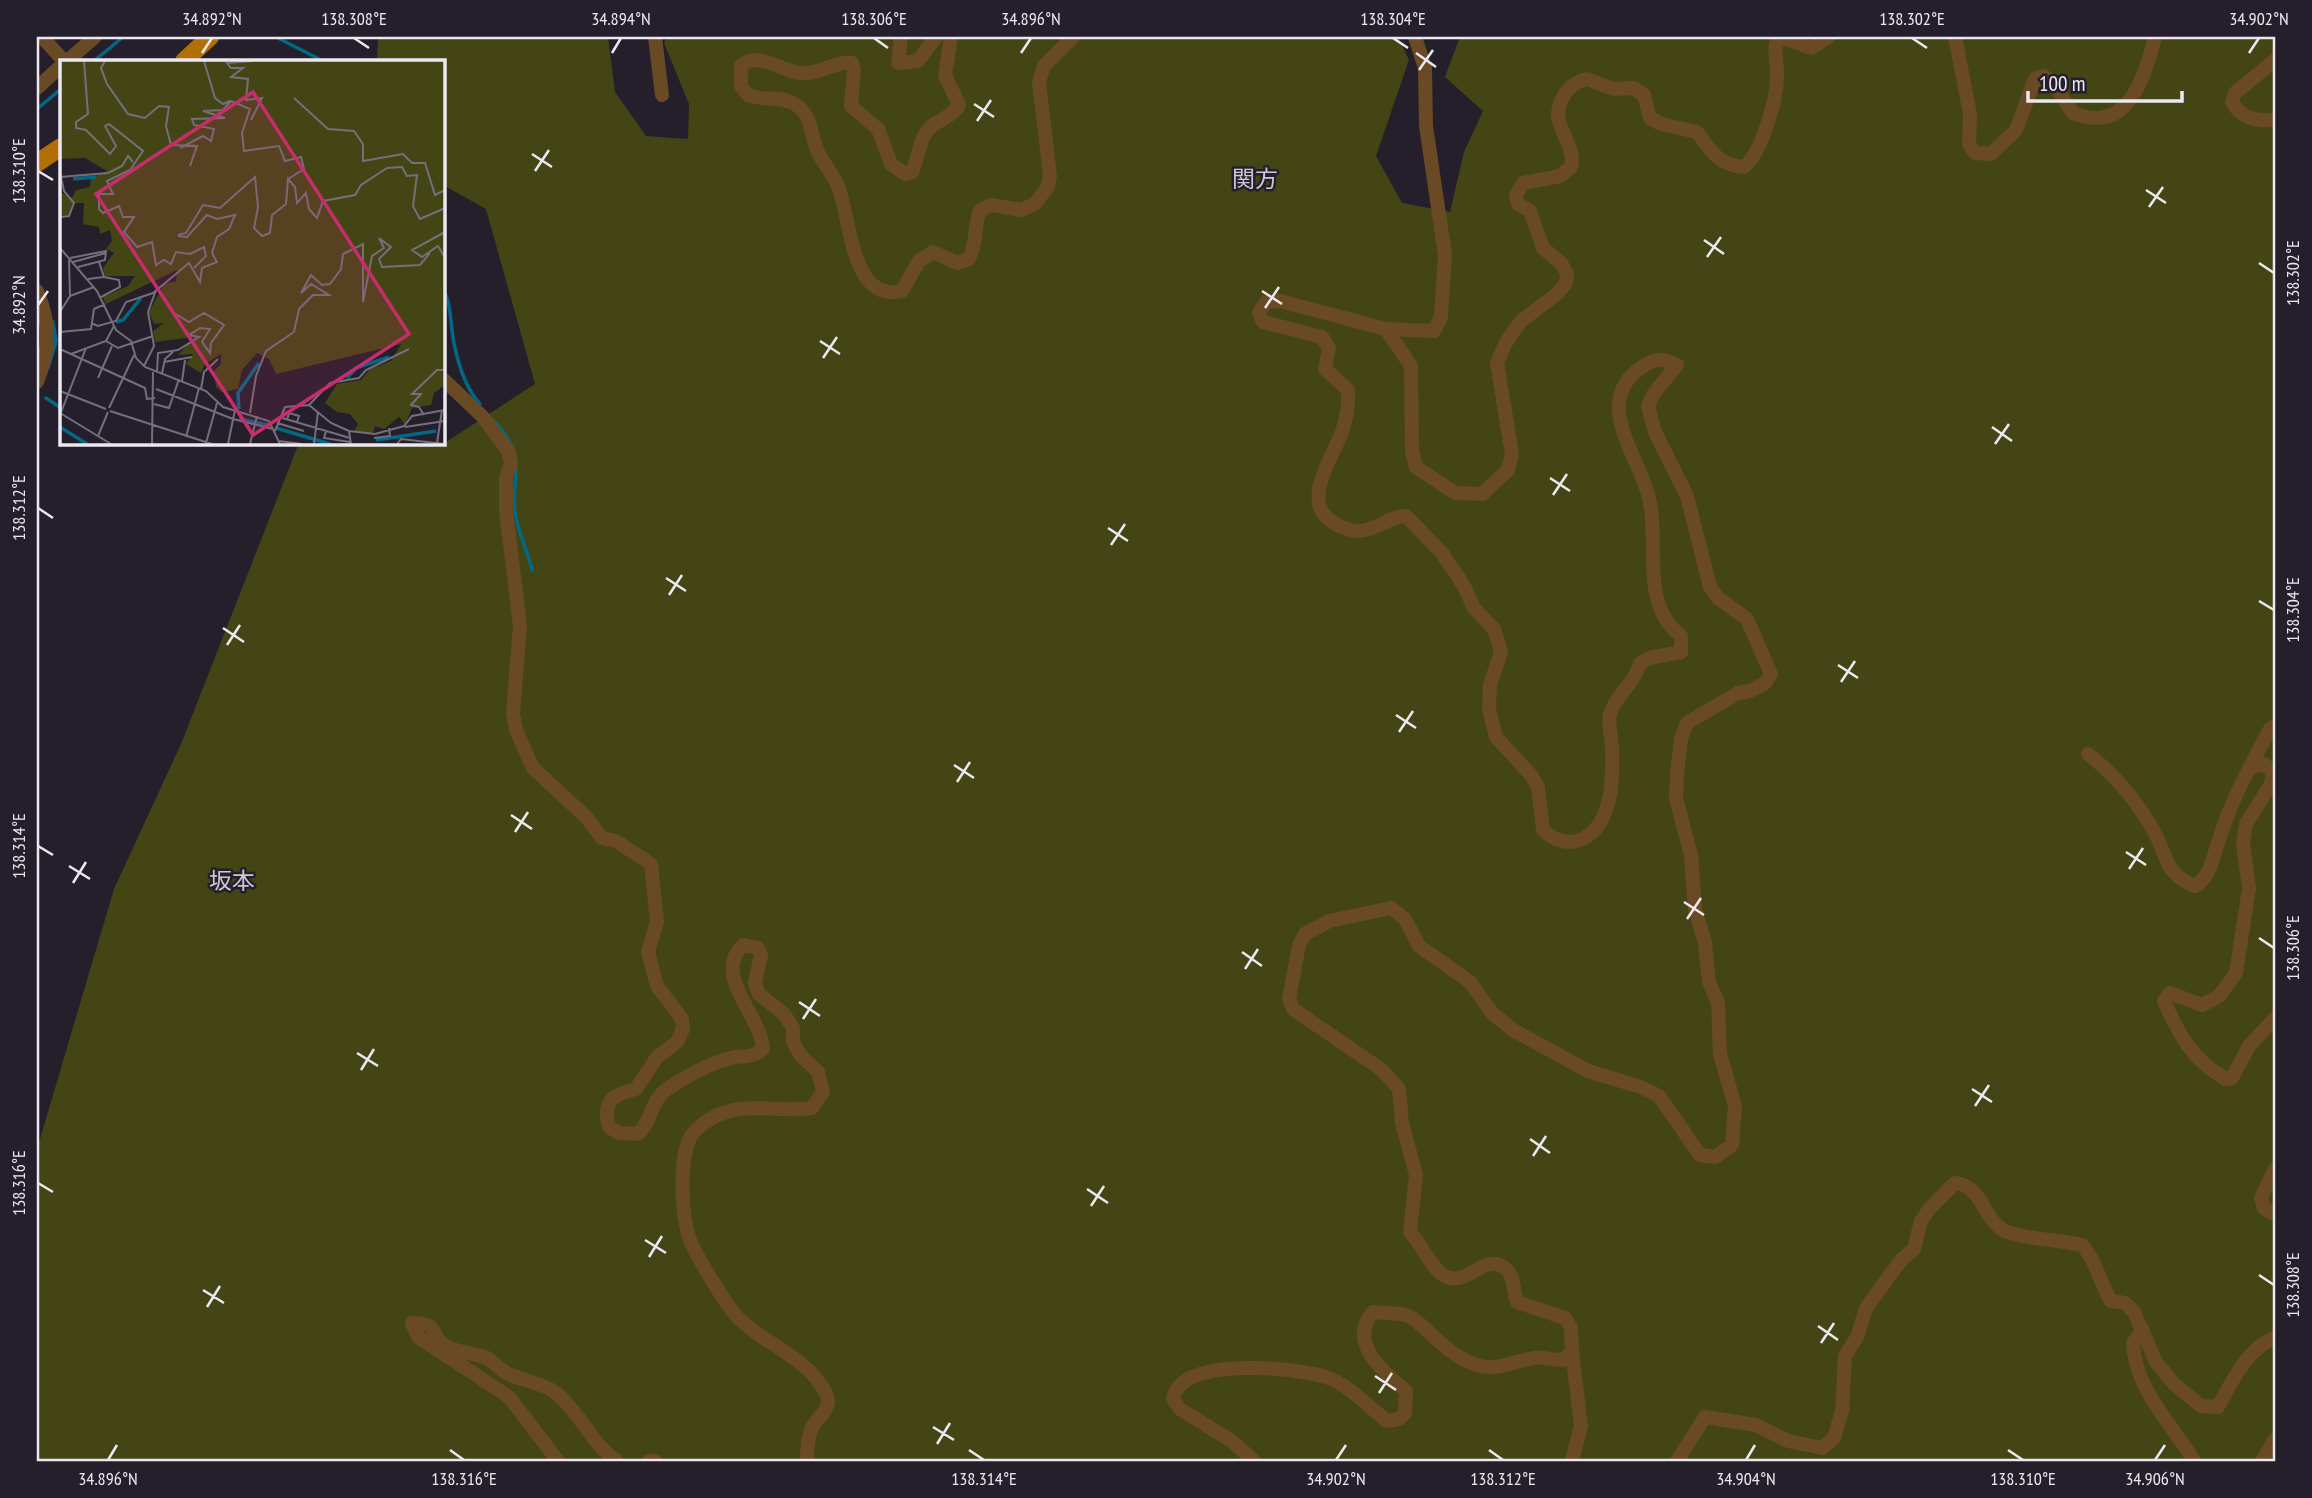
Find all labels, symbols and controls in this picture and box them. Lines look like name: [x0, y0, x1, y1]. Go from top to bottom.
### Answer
text: 34.892°N: [182, 7, 242, 30]
text: 138.308°E: [321, 7, 387, 30]
text: 34.894°N: [591, 7, 651, 30]
text: 138.306°E: [841, 7, 907, 30]
text: 34.896°N: [1001, 7, 1061, 30]
text: 138.304°E: [1360, 7, 1426, 30]
text: 138.302°E: [1879, 7, 1945, 30]
text: 34.902°N: [2229, 7, 2289, 30]
inset map: [60, 60, 444, 444]
scale bar: [2028, 60, 2182, 104]
text: 100 m: [2039, 70, 2085, 97]
text: 138.310°E: [7, 138, 30, 204]
district label: 関方: [1232, 164, 1278, 193]
text: 138.302°E: [2281, 240, 2304, 306]
text: 34.892°N: [7, 275, 30, 335]
text: 138.312°E: [7, 475, 30, 541]
text: 138.304°E: [2281, 577, 2304, 643]
text: 138.314°E: [7, 813, 30, 879]
district label: 坂本: [209, 866, 255, 895]
text: 138.306°E: [2281, 915, 2304, 981]
text: 138.316°E: [7, 1150, 30, 1216]
text: 138.308°E: [2281, 1252, 2304, 1318]
text: 34.896°N: [78, 1467, 138, 1490]
text: 138.316°E: [431, 1467, 497, 1490]
text: 138.314°E: [951, 1467, 1017, 1490]
text: 34.902°N: [1306, 1467, 1366, 1490]
text: 138.312°E: [1470, 1467, 1536, 1490]
text: 34.904°N: [1716, 1467, 1776, 1490]
text: 138.310°E: [1990, 1467, 2056, 1490]
text: 34.906°N: [2125, 1467, 2185, 1490]

